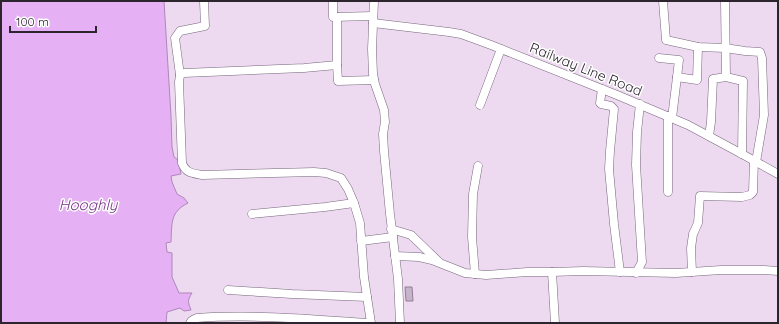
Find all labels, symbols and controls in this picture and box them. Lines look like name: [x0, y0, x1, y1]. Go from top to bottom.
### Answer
scale bar: [10, 8, 96, 34]
text: 100 m: [16, 14, 49, 29]
street label: Railway Line Road: [527, 38, 645, 100]
water label: Hooghly: [59, 195, 119, 214]

